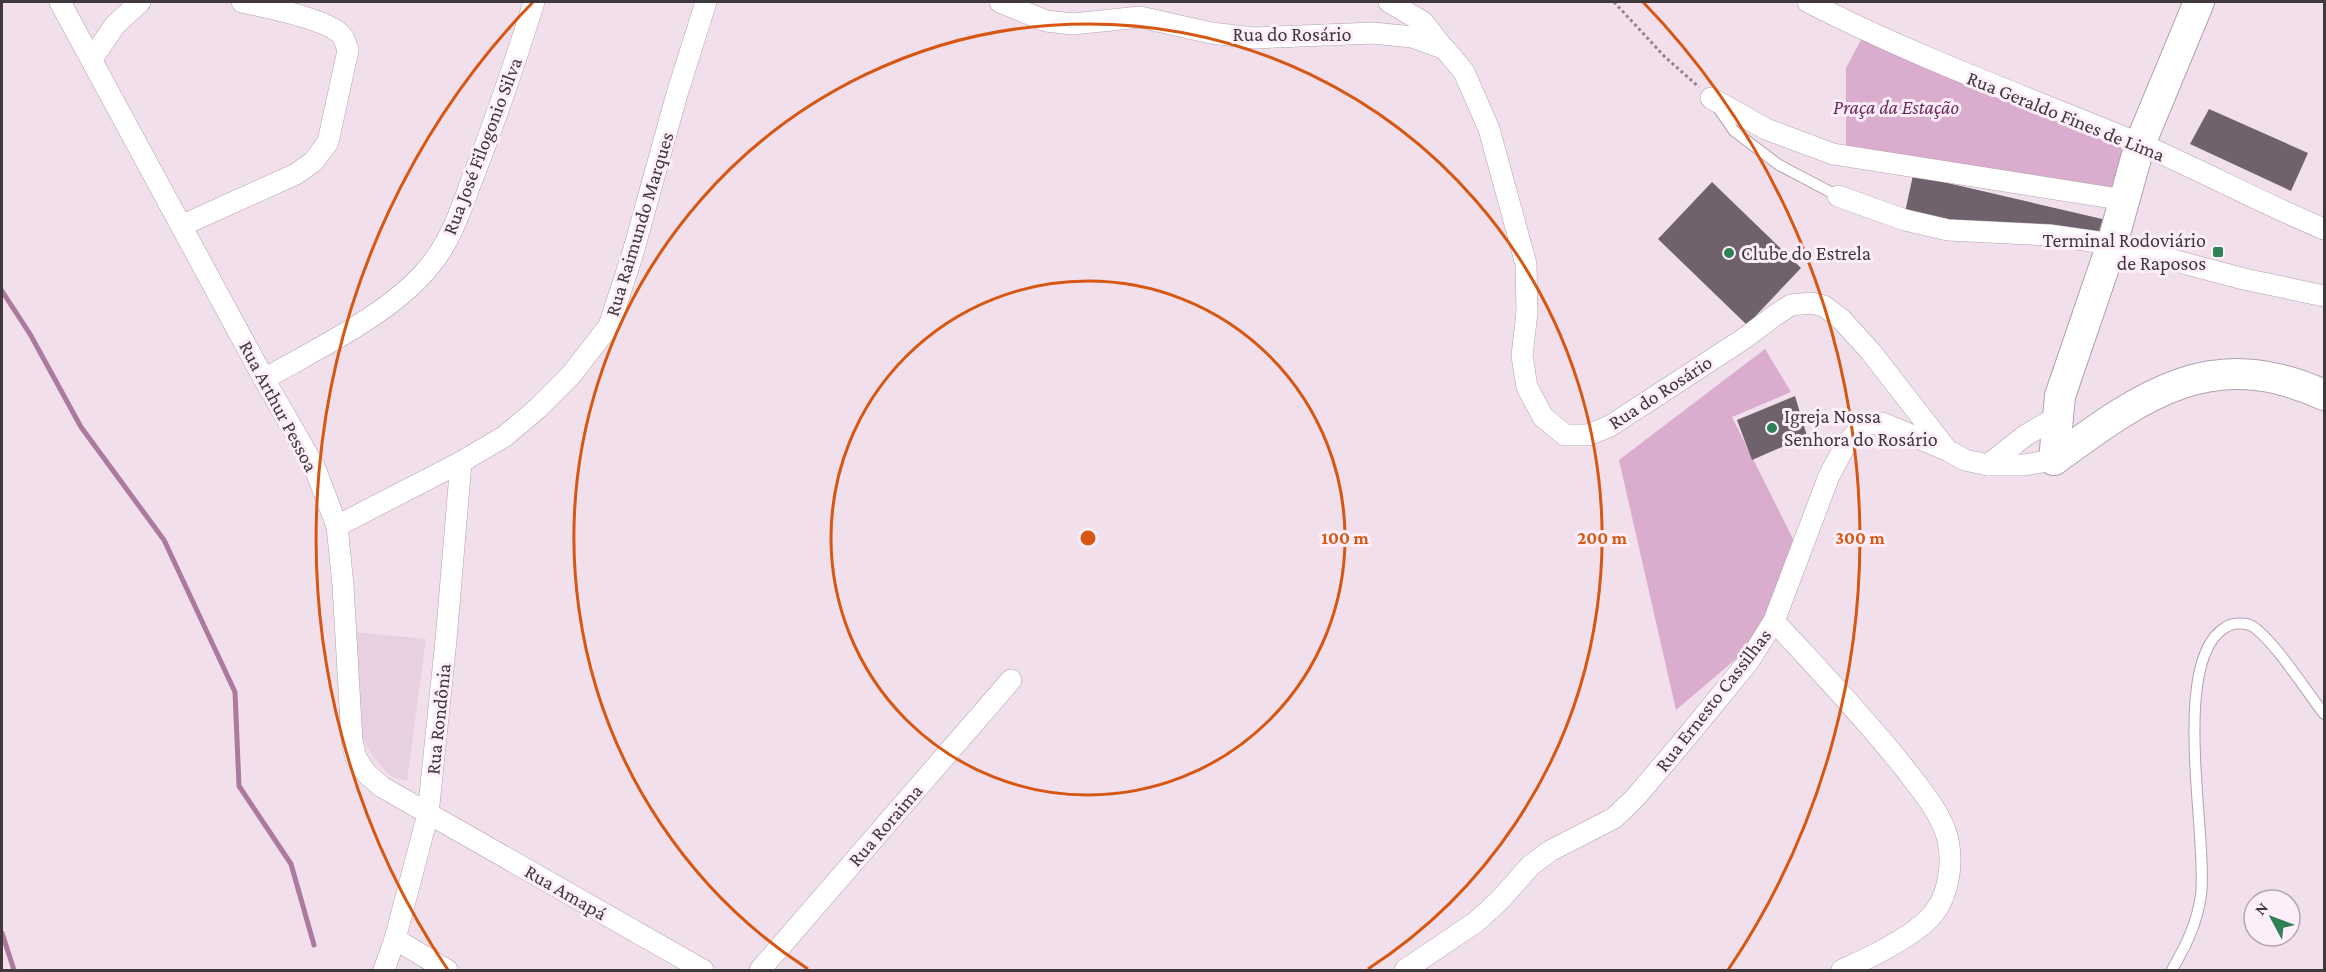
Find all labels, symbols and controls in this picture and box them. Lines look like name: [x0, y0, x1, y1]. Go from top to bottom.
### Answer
street label: Rua do Rosário: [1233, 23, 1351, 45]
street label: Rua José Filogonio Silva: [438, 54, 527, 238]
street label: Rua Geraldo Fines de Lima: [1964, 66, 2168, 166]
park label: Praça da Estação: [1833, 96, 1959, 119]
street label: Rua Raimundo Marques: [600, 129, 679, 319]
place label: Terminal Rodoviário de Raposos: [2043, 229, 2206, 275]
place label: Clube do Estrela: [1741, 242, 1871, 264]
marker: Terminal Rodoviário de Raposos: [2211, 245, 2225, 259]
marker: Clube do Estrela: [1722, 246, 1736, 260]
street label: Rua Arthur Pessoa: [235, 337, 323, 475]
street label: Rua do Rosário: [1604, 350, 1716, 434]
place label: Igreja Nossa Senhora do Rosário: [1784, 405, 1938, 450]
marker: Igreja Nossa Senhora do Rosário: [1765, 421, 1779, 435]
centre of rings: [1078, 528, 1098, 548]
text: 100 m: [1321, 528, 1369, 548]
text: 200 m: [1577, 528, 1628, 548]
text: 300 m: [1835, 528, 1885, 548]
street label: Rua Ernesto Cassilhas: [1650, 624, 1776, 776]
street label: Rua Rondônia: [421, 662, 455, 776]
street label: Rua Roraima: [843, 779, 927, 871]
street label: Rua Amapá: [521, 860, 611, 925]
north arrow: [2242, 888, 2302, 948]
text: N: [2251, 899, 2271, 918]

